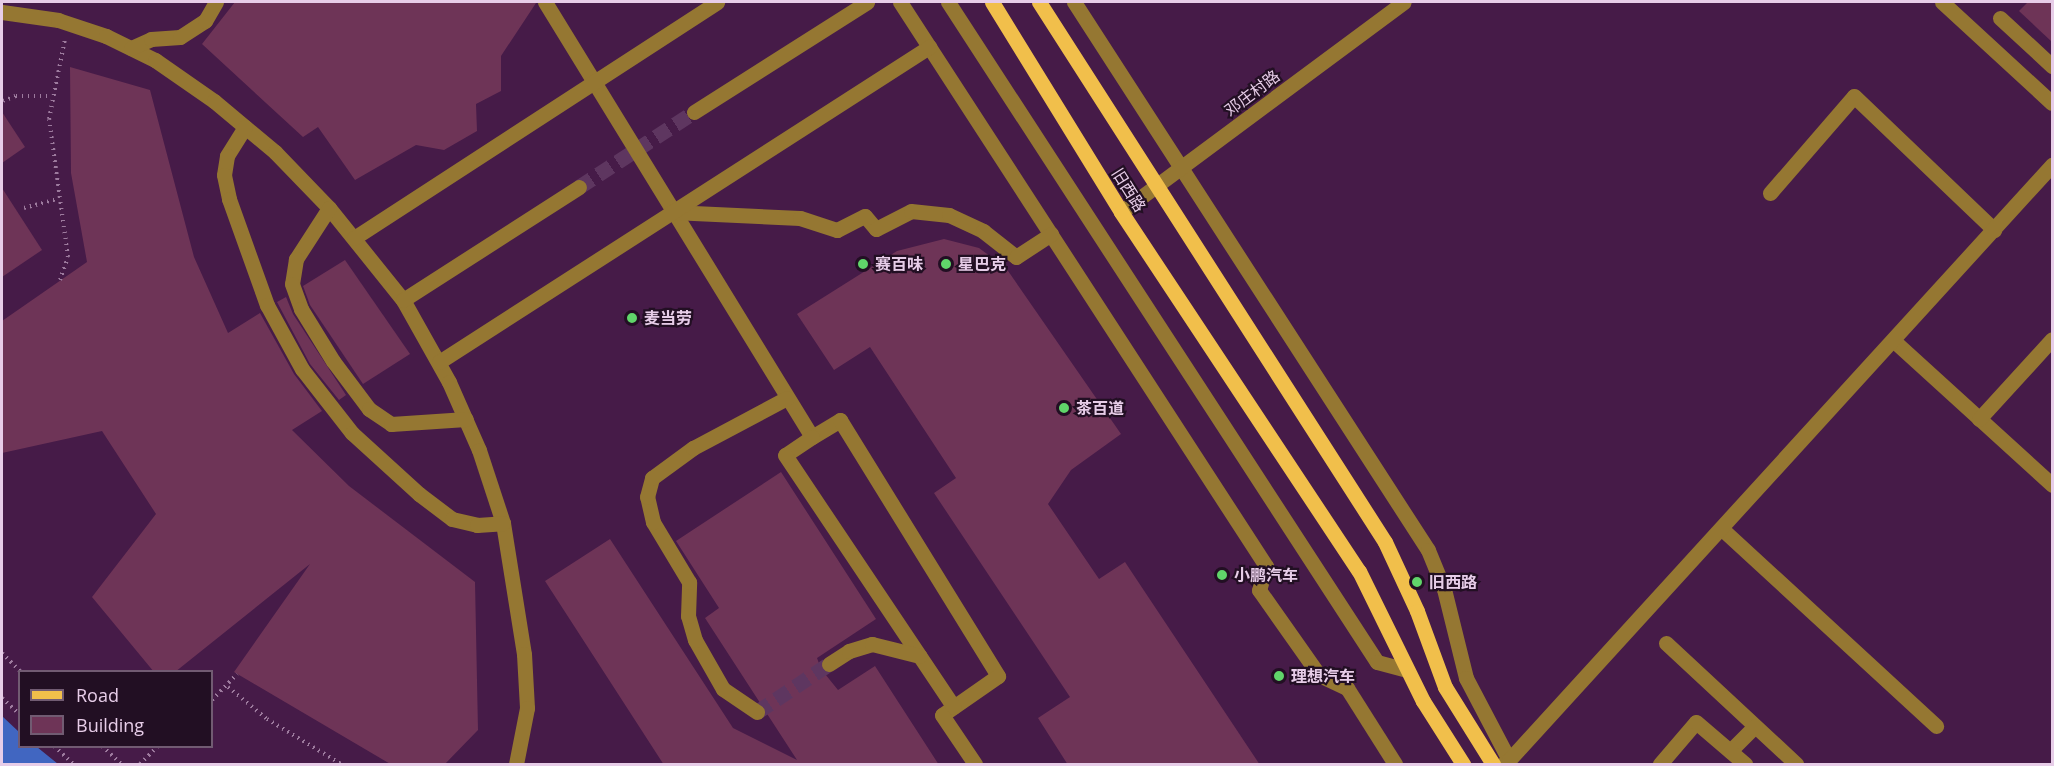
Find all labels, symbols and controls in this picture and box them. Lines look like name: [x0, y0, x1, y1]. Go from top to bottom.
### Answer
street label: 邓庄村路: [1221, 66, 1283, 120]
street label: 旧西路: [1108, 165, 1150, 215]
place label: 赛百味: [875, 254, 923, 274]
place label: 星巴克: [958, 254, 1006, 274]
marker: 赛百味: [856, 257, 870, 271]
marker: 星巴克: [939, 257, 953, 271]
place label: 麦当劳: [644, 308, 692, 328]
marker: 麦当劳: [625, 311, 639, 325]
place label: 茶百道: [1076, 398, 1124, 418]
marker: 茶百道: [1057, 401, 1071, 415]
place label: 小鹏汽车: [1234, 565, 1298, 585]
marker: 小鹏汽车: [1215, 568, 1229, 582]
place label: 旧西路: [1429, 572, 1477, 592]
marker: 旧西路: [1410, 575, 1424, 589]
place label: 理想汽车: [1291, 666, 1355, 686]
marker: 理想汽车: [1272, 669, 1286, 683]
legend: [18, 670, 213, 748]
text: Road: [76, 683, 119, 707]
text: Building: [76, 713, 144, 737]

